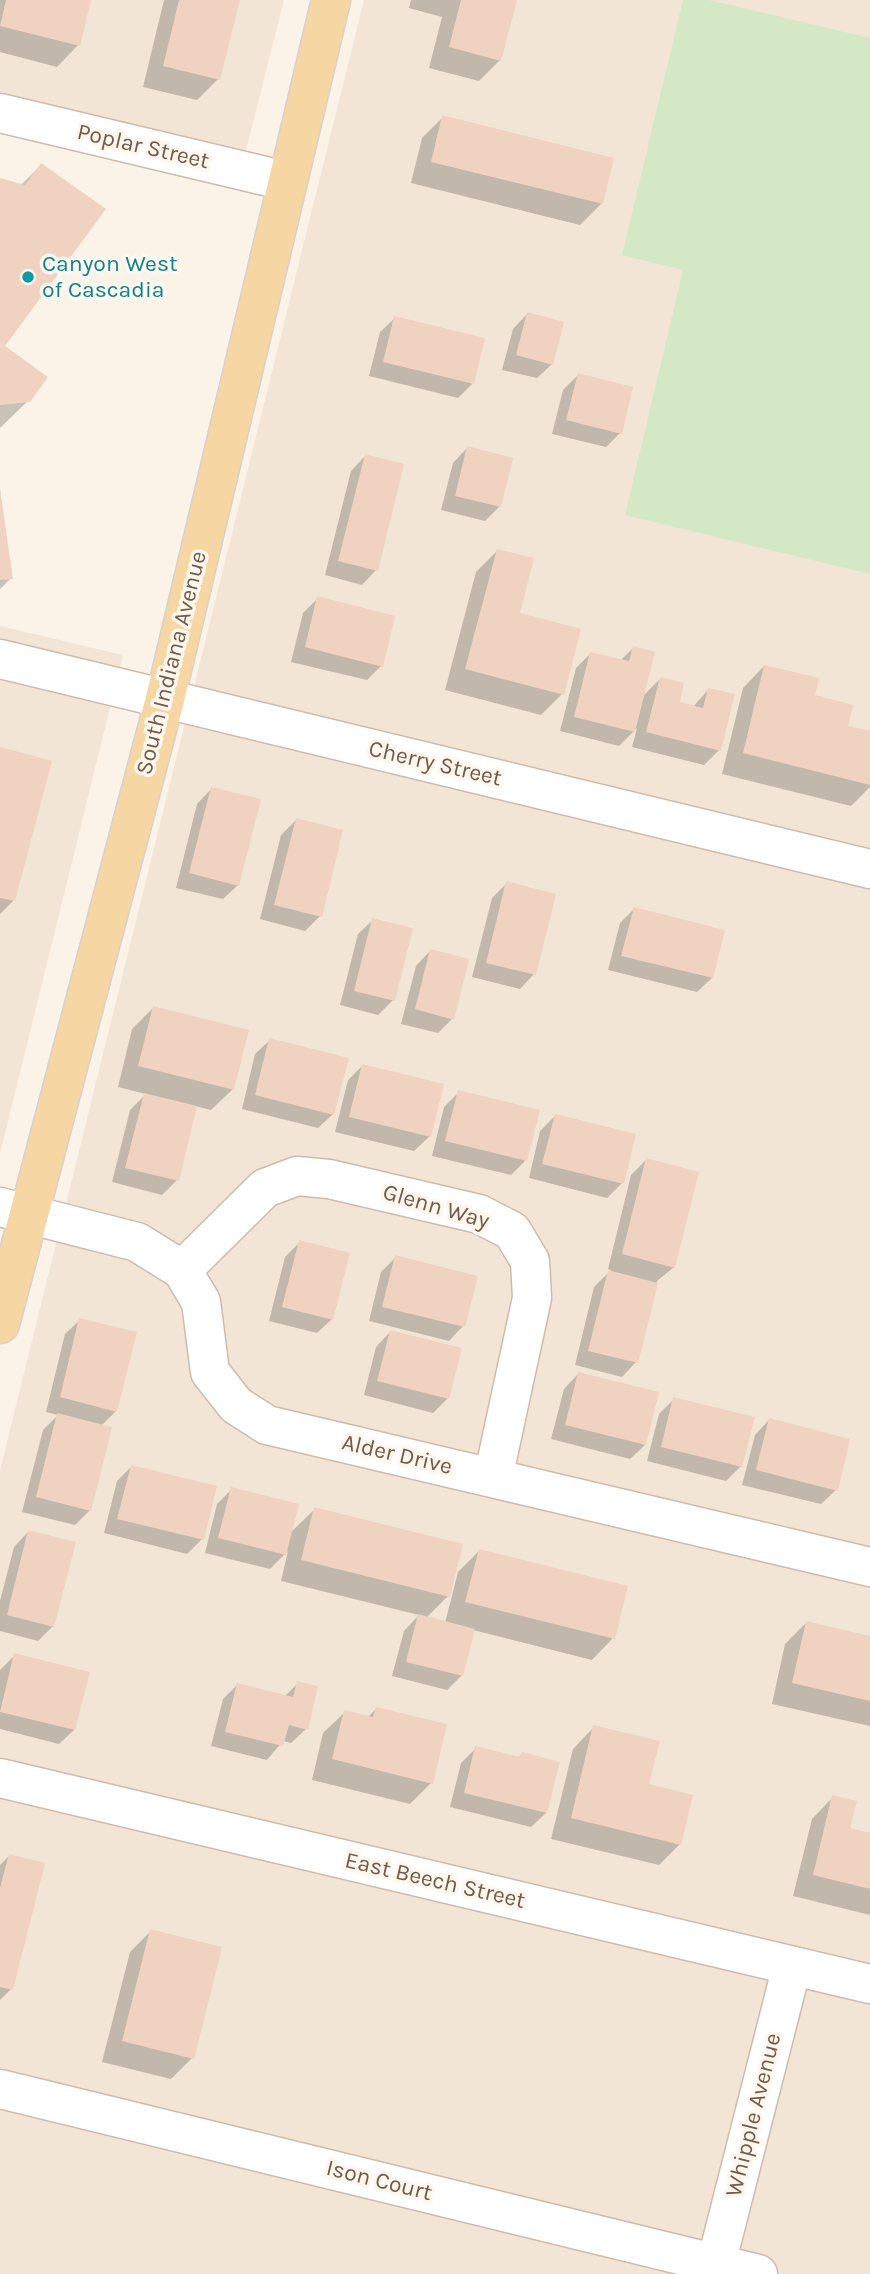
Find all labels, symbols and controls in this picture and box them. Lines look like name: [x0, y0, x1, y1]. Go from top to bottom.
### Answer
street label: Poplar Street: [74, 118, 212, 176]
place label: Canyon West of Cascadia: [42, 250, 178, 304]
marker: Canyon West of Cascadia: [20, 269, 36, 285]
street label: South Indiana Avenue: [131, 548, 213, 778]
street label: Cherry Street: [366, 735, 504, 793]
street label: Glenn Way: [380, 1179, 492, 1235]
street label: Alder Drive: [339, 1429, 455, 1481]
street label: East Beech Street: [342, 1847, 528, 1915]
street label: Whipple Avenue: [720, 2030, 788, 2200]
street label: Ison Court: [323, 2155, 435, 2207]

